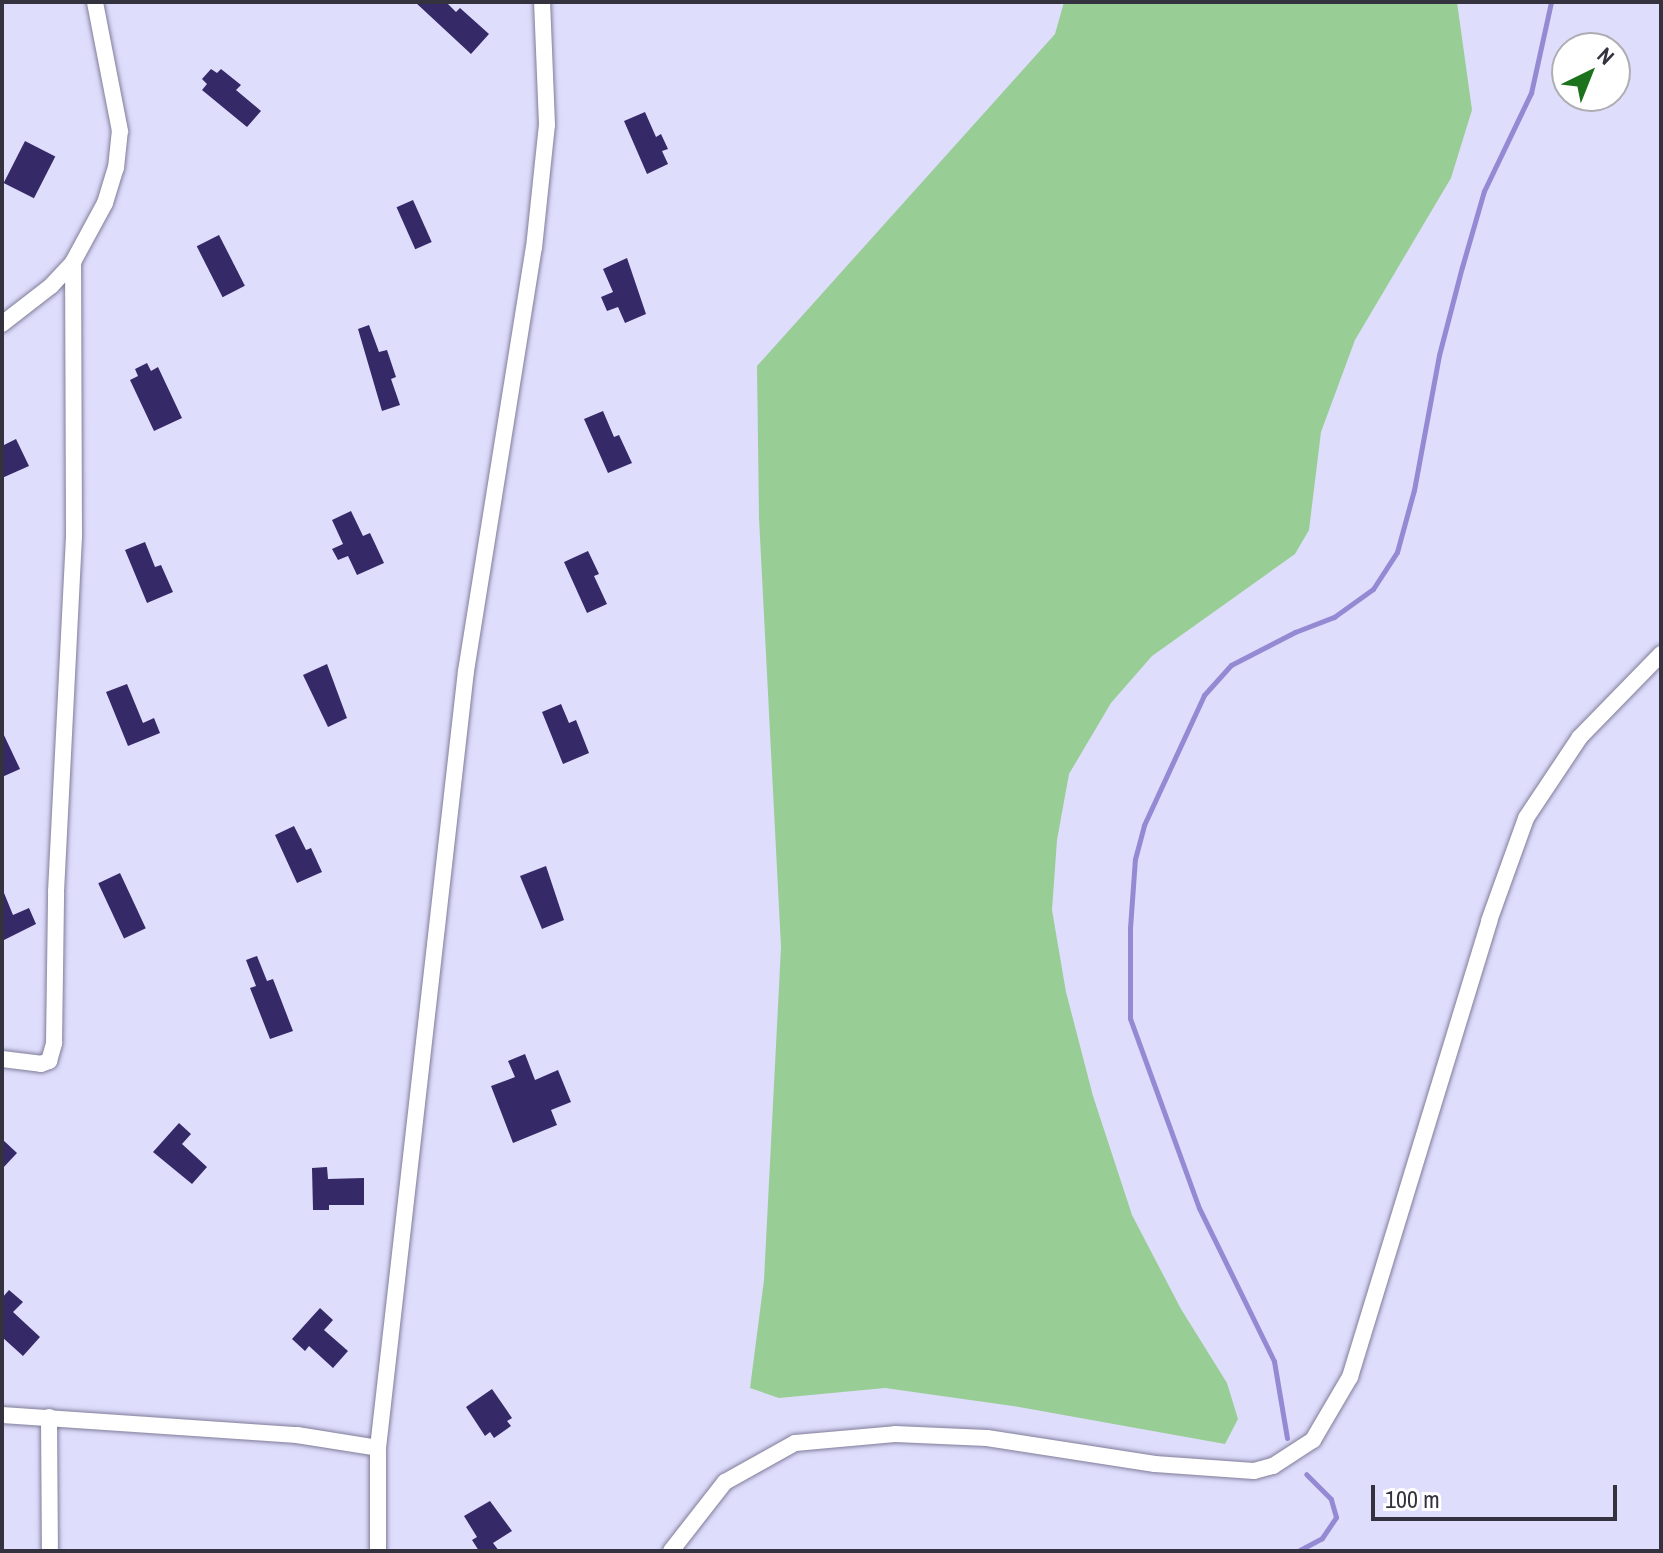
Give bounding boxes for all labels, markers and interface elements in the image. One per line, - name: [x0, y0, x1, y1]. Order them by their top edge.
- north arrow: [1551, 32, 1631, 112]
- text: N: [1591, 40, 1621, 71]
- scale bar: [1375, 1469, 1621, 1519]
- text: 100 m: [1385, 1483, 1440, 1515]

